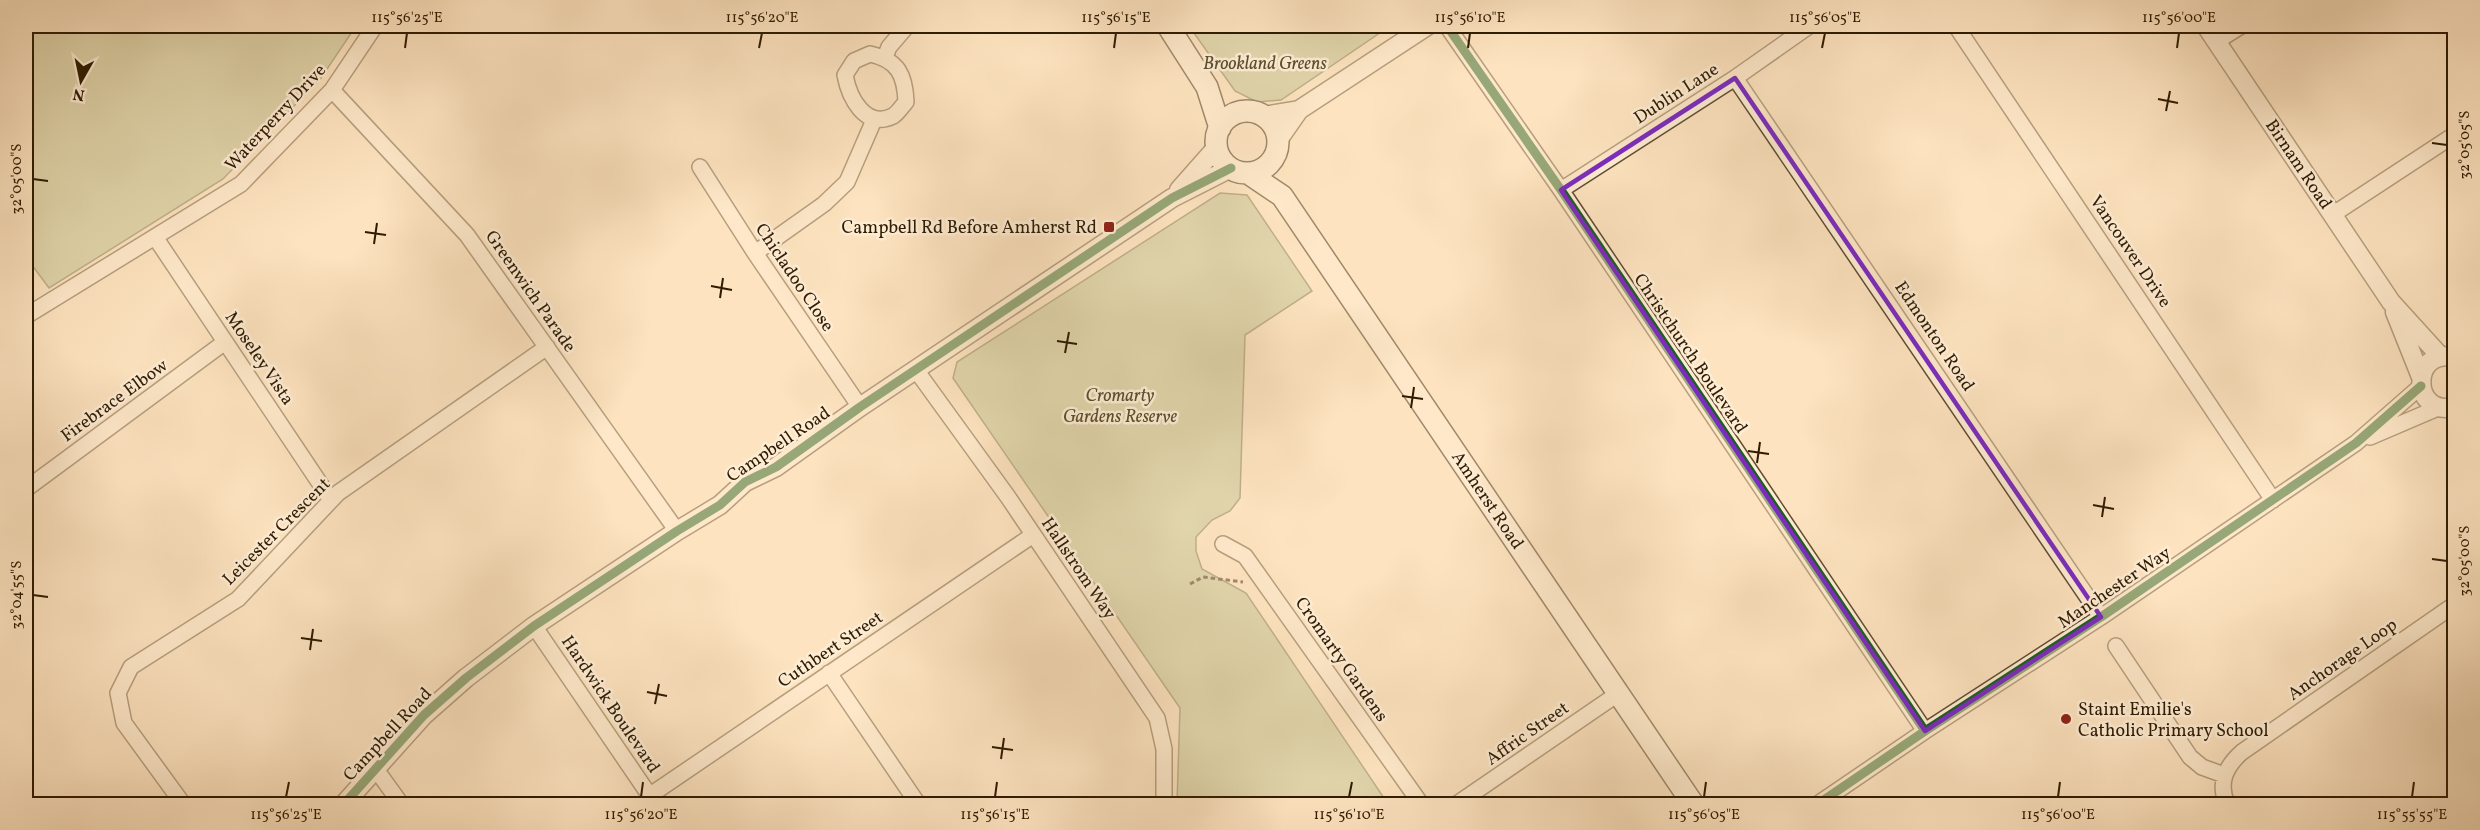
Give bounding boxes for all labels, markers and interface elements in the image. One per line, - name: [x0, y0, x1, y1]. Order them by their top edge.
- text: 115°56'25"E: [371, 8, 443, 29]
- text: 115°56'20"E: [726, 8, 798, 29]
- text: 115°56'15"E: [1081, 8, 1151, 29]
- text: 115°56'10"E: [1435, 8, 1505, 29]
- text: 115°56'05"E: [1789, 8, 1861, 29]
- text: 115°56'00"E: [2142, 8, 2216, 29]
- north arrow: [51, 51, 111, 111]
- park label: Brookland Greens: [1203, 52, 1327, 77]
- street label: Dublin Lane: [1630, 58, 1724, 131]
- street label: Waterperry Drive: [220, 59, 332, 177]
- text: N: [71, 82, 86, 106]
- text: 32°05'05"S: [2455, 110, 2476, 180]
- street label: Birnam Road: [2258, 115, 2337, 215]
- text: 32°05'00"S: [7, 143, 28, 215]
- street label: Vancouver Drive: [2083, 191, 2177, 313]
- place label: Campbell Rd Before Amherst Rd: [841, 216, 1097, 241]
- street label: Chicladoo Close: [748, 219, 839, 337]
- marker: Campbell Rd Before Amherst Rd: [1102, 220, 1116, 234]
- street label: Greenwich Parade: [478, 226, 581, 358]
- street label: Christchurch Boulevard: [1627, 269, 1753, 439]
- street label: Edmonton Road: [1888, 277, 1980, 397]
- street label: Moseley Vista: [218, 307, 299, 411]
- street label: Firebrace Elbow: [56, 354, 174, 449]
- park label: Cromarty Gardens Reserve: [1063, 384, 1177, 430]
- street label: Campbell Road: [722, 401, 836, 489]
- street label: Amherst Road: [1445, 447, 1529, 555]
- street label: Leicester Crescent: [218, 473, 337, 592]
- street label: Hallstrom Way: [1034, 513, 1121, 625]
- text: 32°05'00"S: [2455, 525, 2476, 597]
- street label: Manchester Way: [2053, 541, 2176, 635]
- text: 32°04'55"S: [7, 561, 28, 629]
- street label: Cromarty Gardens: [1288, 592, 1393, 727]
- street label: Cuthbert Street: [773, 606, 888, 695]
- street label: Anchorage Loop: [2283, 613, 2403, 707]
- street label: Hardwick Boulevard: [554, 631, 665, 779]
- street label: Campbell Road: [338, 683, 438, 787]
- street label: Affric Street: [1481, 696, 1575, 772]
- place label: Staint Emilie's Catholic Primary School: [2078, 698, 2269, 744]
- marker: Staint Emilie's Catholic Primary School: [2059, 712, 2073, 726]
- text: 115°56'25"E: [250, 805, 322, 826]
- text: 115°56'20"E: [605, 805, 677, 826]
- text: 115°56'15"E: [960, 805, 1030, 826]
- text: 115°56'10"E: [1314, 805, 1384, 826]
- text: 115°56'05"E: [1668, 805, 1740, 826]
- text: 115°56'00"E: [2021, 805, 2095, 826]
- text: 115°55'55"E: [2377, 805, 2447, 826]

